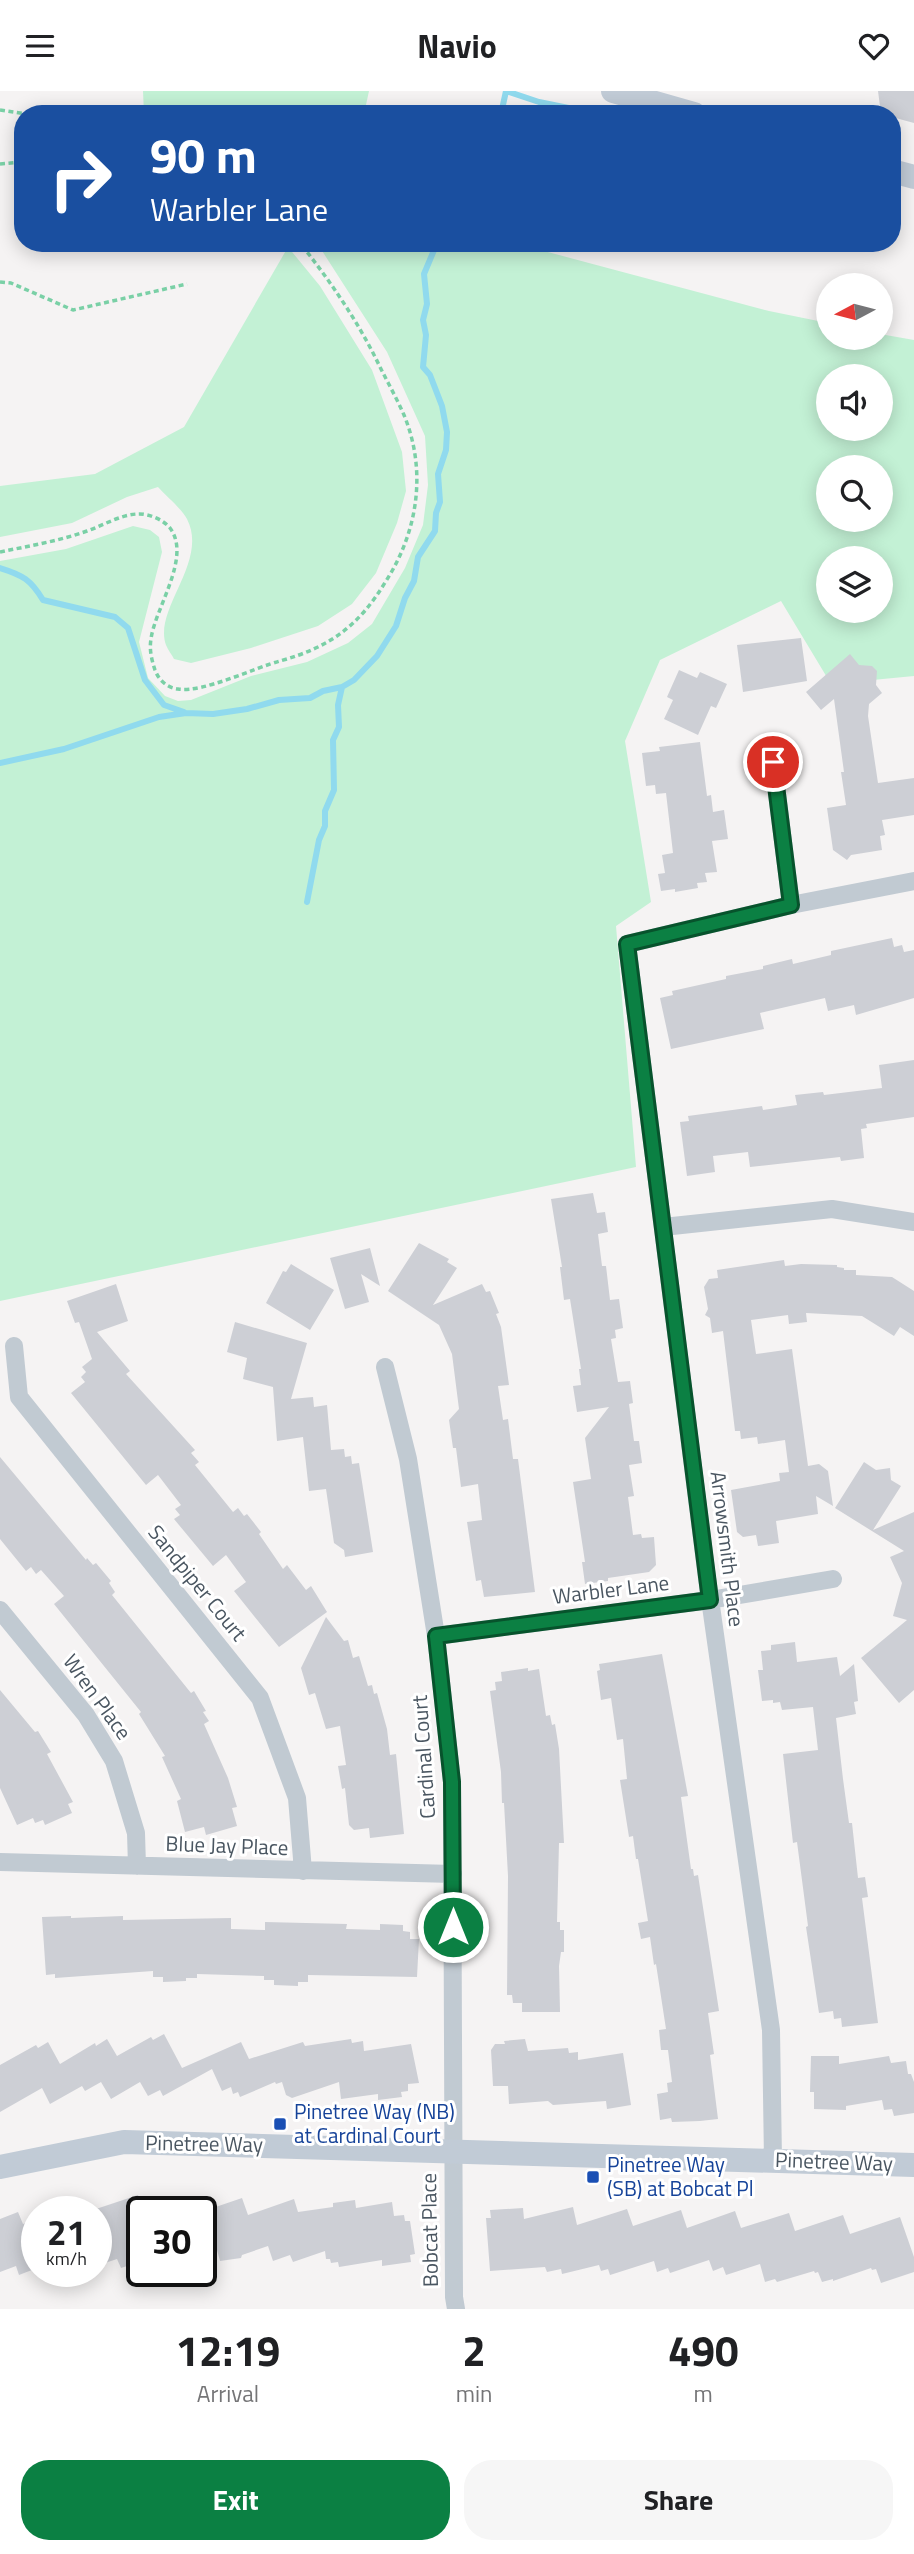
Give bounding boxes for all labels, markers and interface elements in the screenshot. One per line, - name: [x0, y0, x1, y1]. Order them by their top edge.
- text: Navio: [417, 22, 497, 70]
- icon: menu: [21, 27, 59, 65]
- icon: heart: [855, 27, 893, 65]
- text: 90 m: [150, 117, 257, 192]
- icon: right: [35, 133, 126, 224]
- text: Warbler Lane: [150, 185, 328, 233]
- north arrow: [816, 273, 892, 350]
- map controls: [816, 273, 893, 623]
- button: sound: [816, 364, 893, 441]
- button: search: [816, 455, 893, 532]
- button: layers: [816, 546, 893, 623]
- pin: [743, 732, 803, 792]
- icon: arrive: [754, 743, 792, 781]
- street label: Arrowsmith Place: [703, 1469, 753, 1628]
- street label: Sandpiper Court: [141, 1517, 255, 1648]
- street label: Warbler Lane: [551, 1566, 671, 1612]
- street label: Wren Place: [56, 1647, 140, 1746]
- street label: Cardinal Court: [403, 1693, 443, 1820]
- street label: Blue Jay Place: [165, 1827, 289, 1863]
- position arrow: [416, 1890, 490, 1964]
- place label: Pinetree Way (NB) at Cardinal Court: [294, 2095, 455, 2151]
- marker: Pinetree Way (NB) at Cardinal Court: [272, 2116, 288, 2132]
- street label: Pinetree Way: [145, 2126, 263, 2160]
- street label: Pinetree Way: [775, 2143, 894, 2179]
- place label: Pinetree Way (SB) at Bobcat Pl: [607, 2148, 754, 2204]
- marker: Pinetree Way (SB) at Bobcat Pl: [585, 2169, 601, 2185]
- street label: Bobcat Place: [412, 2173, 446, 2287]
- speed limit sign: 30: [126, 2196, 217, 2287]
- text: 21: [47, 2205, 86, 2259]
- text: km/h: [46, 2245, 87, 2272]
- text: 12:19: [175, 2318, 280, 2382]
- text: 2: [462, 2318, 486, 2382]
- text: 490: [668, 2318, 738, 2382]
- text: Arrival: [197, 2376, 259, 2411]
- text: min: [456, 2376, 492, 2411]
- text: m: [694, 2376, 713, 2411]
- button: Exit: [21, 2460, 450, 2540]
- button: Share: [464, 2460, 893, 2540]

